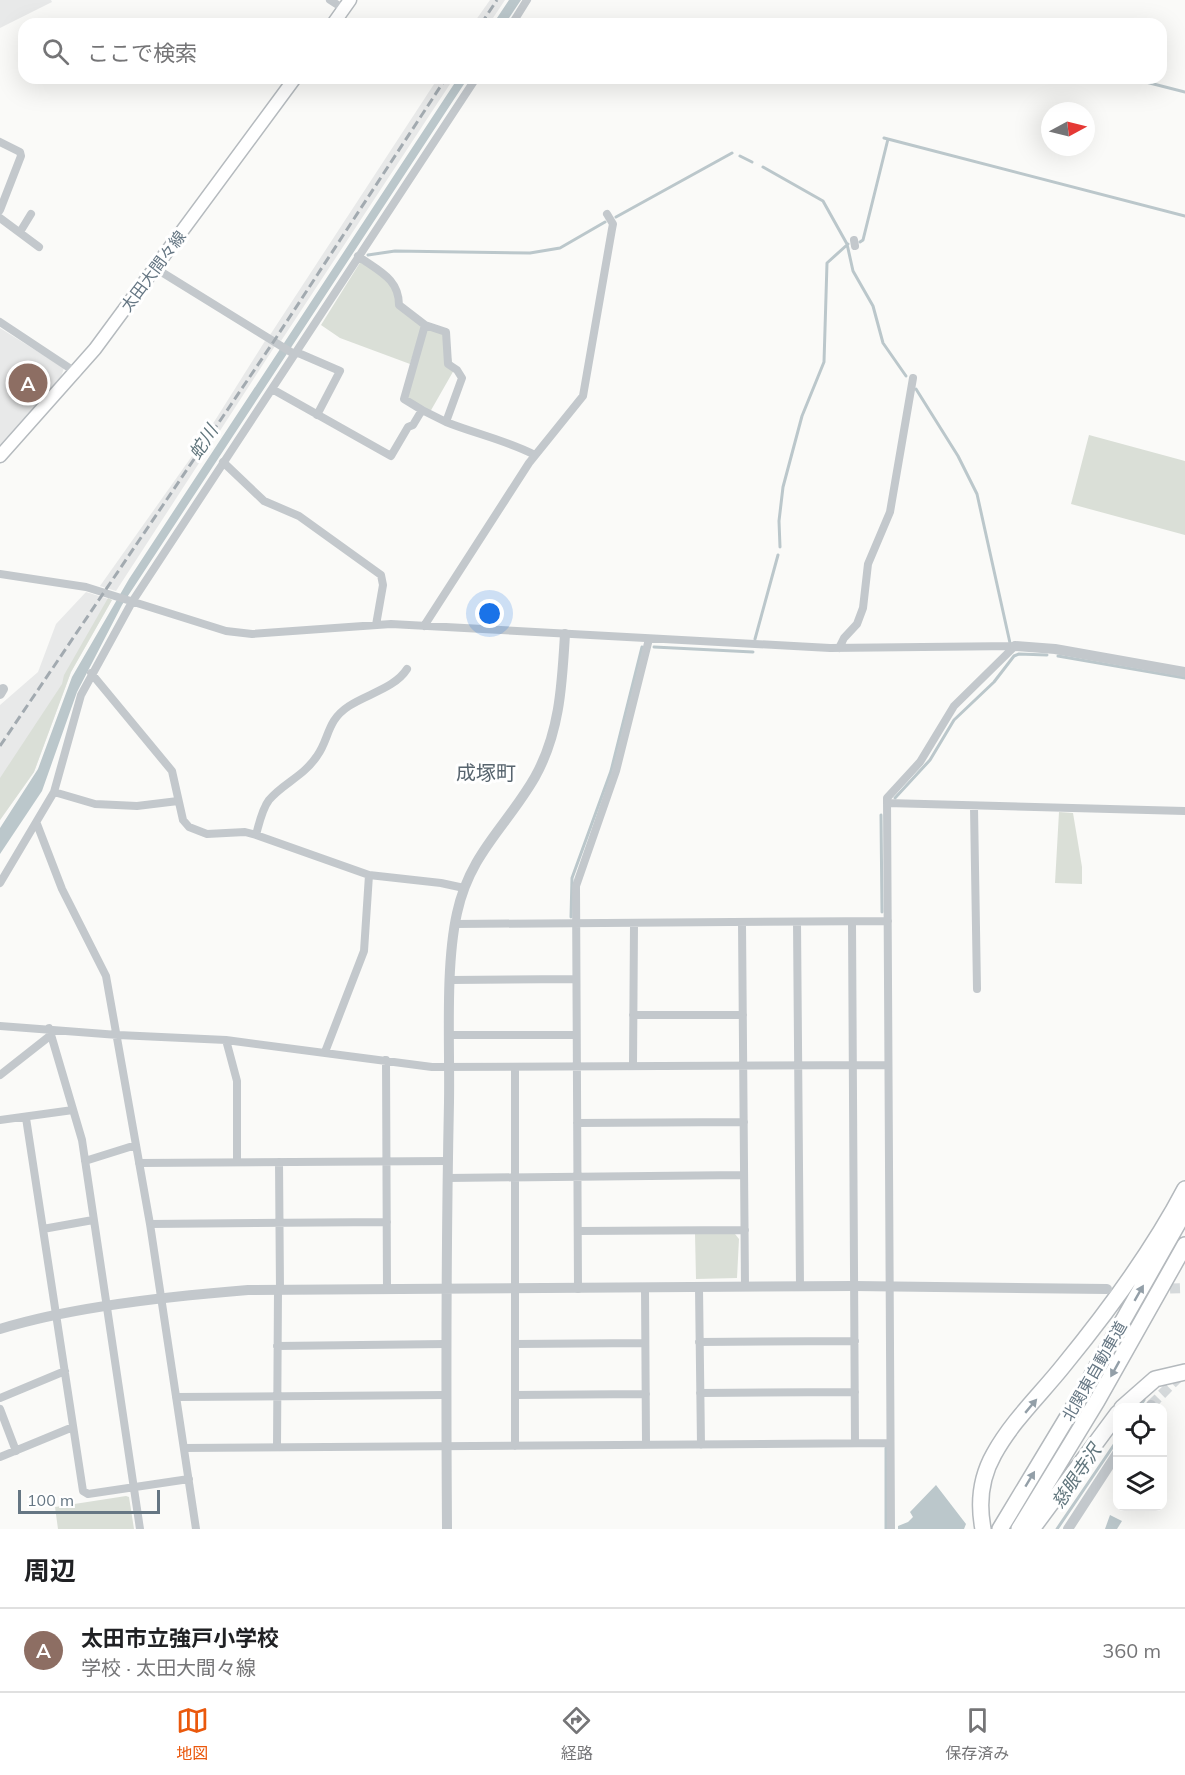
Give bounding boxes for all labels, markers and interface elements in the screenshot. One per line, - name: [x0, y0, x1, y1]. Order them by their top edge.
- search box: [18, 18, 1167, 84]
- icon: search: [39, 35, 72, 68]
- text: ここで検索: [87, 39, 197, 67]
- north arrow: [1041, 102, 1095, 156]
- street label: 太田大間々線: [116, 227, 190, 315]
- pin: A: [9, 360, 48, 406]
- water label: 蛇川: [184, 419, 224, 463]
- your location: [475, 599, 504, 628]
- district label: 成塚町: [456, 760, 516, 785]
- one-way arrow: [1134, 1284, 1144, 1301]
- street label: 北関東自動車道: [1057, 1317, 1131, 1425]
- one-way arrow: [1110, 1361, 1121, 1377]
- one-way arrow: [1024, 1399, 1037, 1414]
- map controls: [1113, 1403, 1167, 1511]
- button: locate: [1113, 1403, 1167, 1457]
- water label: 慈眼寺沢: [1046, 1438, 1107, 1512]
- button: layers: [1113, 1457, 1167, 1511]
- one-way arrow: [1024, 1471, 1035, 1487]
- scale bar: [18, 1487, 160, 1514]
- text: 100 m: [27, 1490, 74, 1510]
- text: 周辺: [24, 1554, 76, 1587]
- text: 太田市立強戸小学校: [81, 1624, 279, 1652]
- text: A: [36, 1638, 51, 1663]
- text: 360 m: [1102, 1638, 1161, 1663]
- text: 学校 · 太田大間々線: [81, 1655, 256, 1680]
- tab: 地図: [176, 1704, 209, 1764]
- tab: 経路: [560, 1704, 593, 1764]
- tab: 保存済み: [945, 1704, 1009, 1764]

